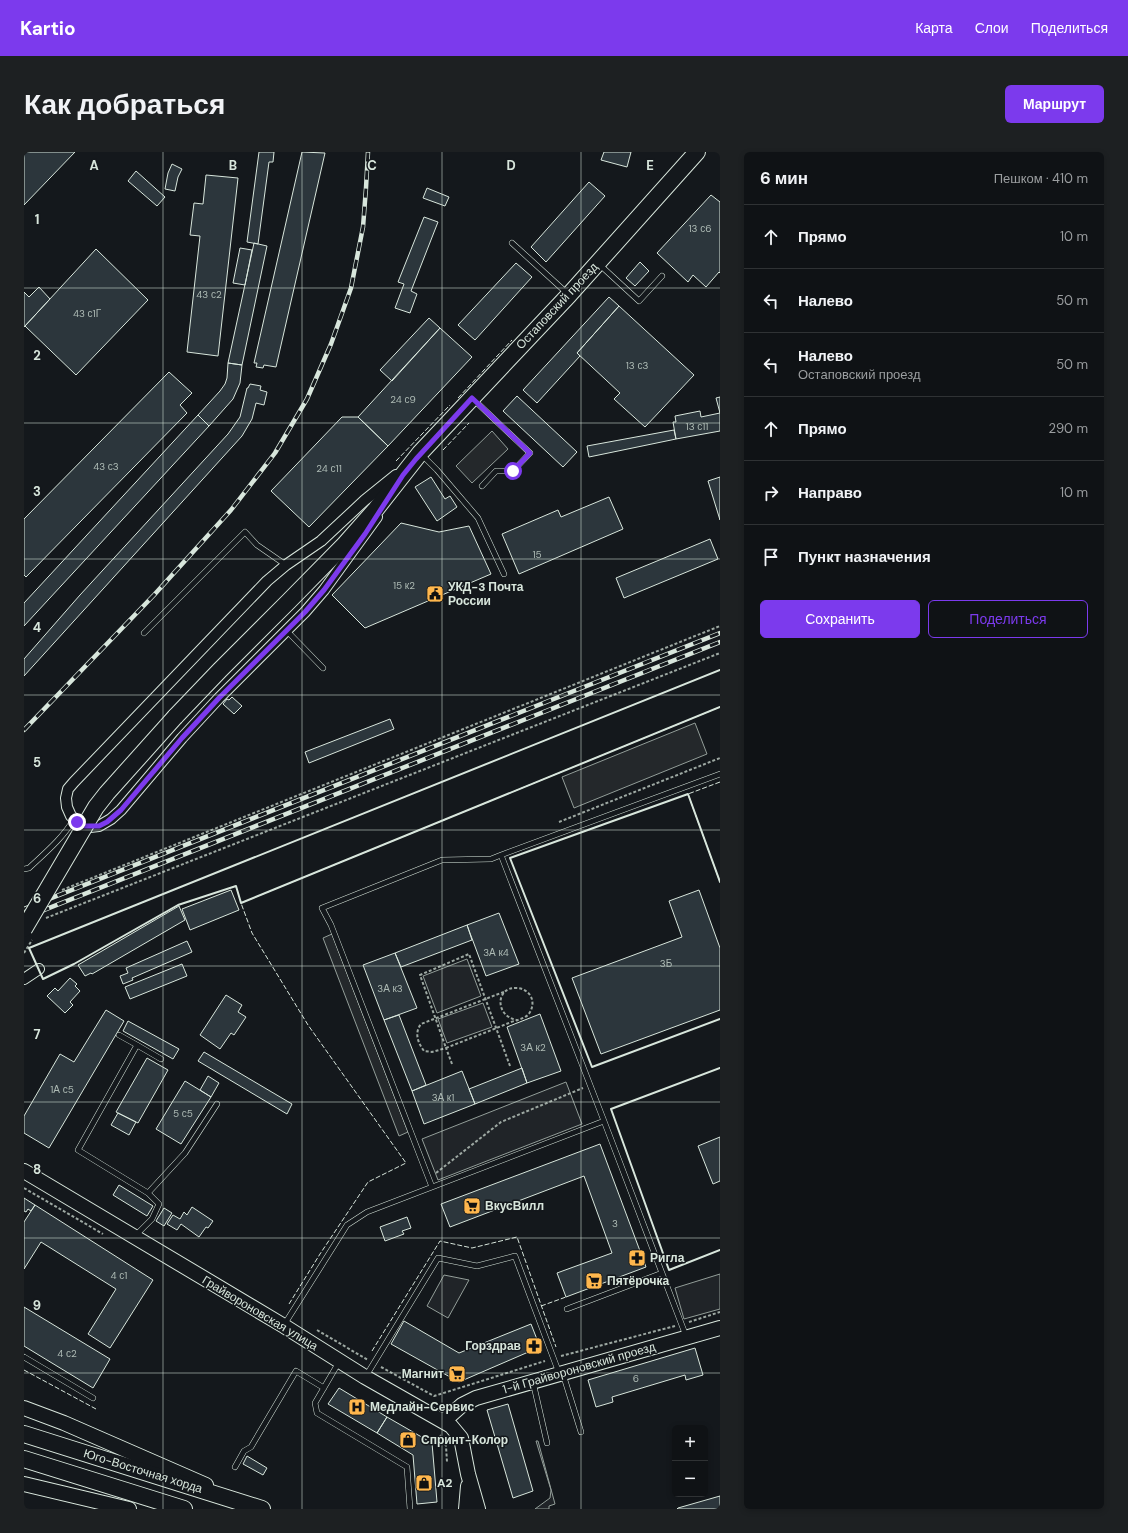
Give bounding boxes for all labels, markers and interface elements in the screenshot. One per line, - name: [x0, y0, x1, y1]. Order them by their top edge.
- text: Kartio: [20, 16, 76, 41]
- text: Карта: [915, 19, 953, 37]
- text: Слои: [975, 19, 1009, 37]
- text: Поделиться: [1031, 19, 1108, 37]
- button: Маршрут: [1005, 85, 1104, 123]
- text: Как добраться: [24, 86, 225, 123]
- text: A: [89, 157, 99, 174]
- text: B: [229, 157, 237, 174]
- text: C: [367, 157, 377, 174]
- text: D: [506, 157, 516, 174]
- text: E: [646, 157, 654, 174]
- text: 6 мин: [760, 167, 808, 189]
- text: Пешком · 410 m: [994, 170, 1088, 187]
- text: 1: [35, 211, 39, 228]
- house number: 13 с6: [689, 222, 711, 235]
- icon: ahead: [760, 226, 782, 248]
- text: Прямо: [798, 227, 847, 247]
- text: 10 m: [1060, 228, 1088, 245]
- street label: Остаповский проезд: [513, 259, 601, 353]
- house number: 43 с2: [196, 288, 222, 301]
- icon: left: [760, 290, 782, 312]
- text: Налево: [798, 291, 853, 311]
- text: 50 m: [1056, 292, 1088, 309]
- house number: 43 с1Г: [73, 307, 102, 320]
- text: Налево: [798, 346, 853, 366]
- text: 2: [33, 347, 41, 364]
- icon: left: [760, 354, 782, 376]
- text: 50 m: [1056, 356, 1088, 373]
- house number: 13 с3: [626, 359, 648, 372]
- text: Остаповский проезд: [798, 366, 921, 383]
- house number: 24 с9: [390, 393, 416, 406]
- icon: ahead: [760, 418, 782, 440]
- text: Прямо: [798, 419, 847, 439]
- house number: 13 с11: [686, 420, 708, 433]
- text: 290 m: [1049, 420, 1088, 437]
- house number: 43 с3: [93, 460, 119, 473]
- house number: 24 с11: [316, 462, 342, 475]
- route start: [504, 462, 522, 480]
- icon: right: [760, 482, 782, 504]
- text: 3: [33, 483, 41, 500]
- text: Направо: [798, 483, 862, 503]
- text: 10 m: [1060, 484, 1088, 501]
- icon: arrive: [760, 546, 782, 568]
- text: Пункт назначения: [798, 547, 931, 567]
- house number: 15: [532, 548, 542, 561]
- house number: 15 к2: [393, 579, 415, 592]
- place label: УКД-3 Почта России: [448, 579, 524, 609]
- public building icon: УКД-3 Почта России: [425, 584, 445, 604]
- button: Сохранить: [760, 600, 920, 638]
- button: Поделиться: [928, 600, 1088, 638]
- text: 4: [33, 619, 41, 636]
- text: 5: [33, 754, 41, 771]
- route end: [68, 813, 86, 831]
- text: 6: [33, 890, 41, 907]
- house number: 3А к4: [483, 946, 509, 959]
- house number: 3Б: [660, 957, 673, 970]
- house number: 3А к3: [377, 982, 403, 995]
- text: 7: [34, 1026, 41, 1043]
- house number: 3А к2: [520, 1041, 546, 1054]
- house number: 1А с5: [50, 1083, 74, 1096]
- house number: 3А к1: [432, 1091, 454, 1104]
- house number: 5 с5: [173, 1107, 193, 1120]
- text: 8: [33, 1161, 41, 1178]
- supermarket icon: ВкусВилл: [462, 1196, 482, 1216]
- place label: ВкусВилл: [485, 1198, 544, 1214]
- house number: 3: [612, 1217, 618, 1230]
- pharmacy icon: Ригла: [627, 1248, 647, 1268]
- place label: Ригла: [650, 1250, 685, 1266]
- house number: 4 с1: [111, 1269, 127, 1282]
- supermarket icon: Пятёрочка: [584, 1271, 604, 1291]
- street label: Грайвороновская улица: [199, 1272, 321, 1354]
- place label: Пятёрочка: [607, 1273, 670, 1289]
- text: 9: [33, 1297, 41, 1314]
- pharmacy icon: Горздрав: [524, 1336, 544, 1356]
- place label: Горздрав: [465, 1338, 521, 1354]
- street label: 1-й Грайвороновский проезд: [501, 1339, 657, 1397]
- house number: 4 с2: [57, 1347, 77, 1360]
- supermarket icon: Магнит: [447, 1364, 467, 1384]
- place label: Магнит: [402, 1366, 444, 1382]
- house number: 6: [633, 1372, 639, 1385]
- hospital icon: Медлайн-Сервис: [347, 1397, 367, 1417]
- place label: Медлайн-Сервис: [370, 1399, 475, 1415]
- map controls: [672, 1425, 708, 1497]
- button: +: [672, 1425, 708, 1461]
- shop icon: Спринт-Колор: [398, 1430, 418, 1450]
- place label: Спринт-Колор: [421, 1432, 508, 1448]
- street label: Юго-Восточная хорда: [82, 1445, 205, 1497]
- button: −: [672, 1461, 708, 1497]
- shop icon: A2: [414, 1473, 434, 1493]
- place label: A2: [437, 1475, 453, 1491]

